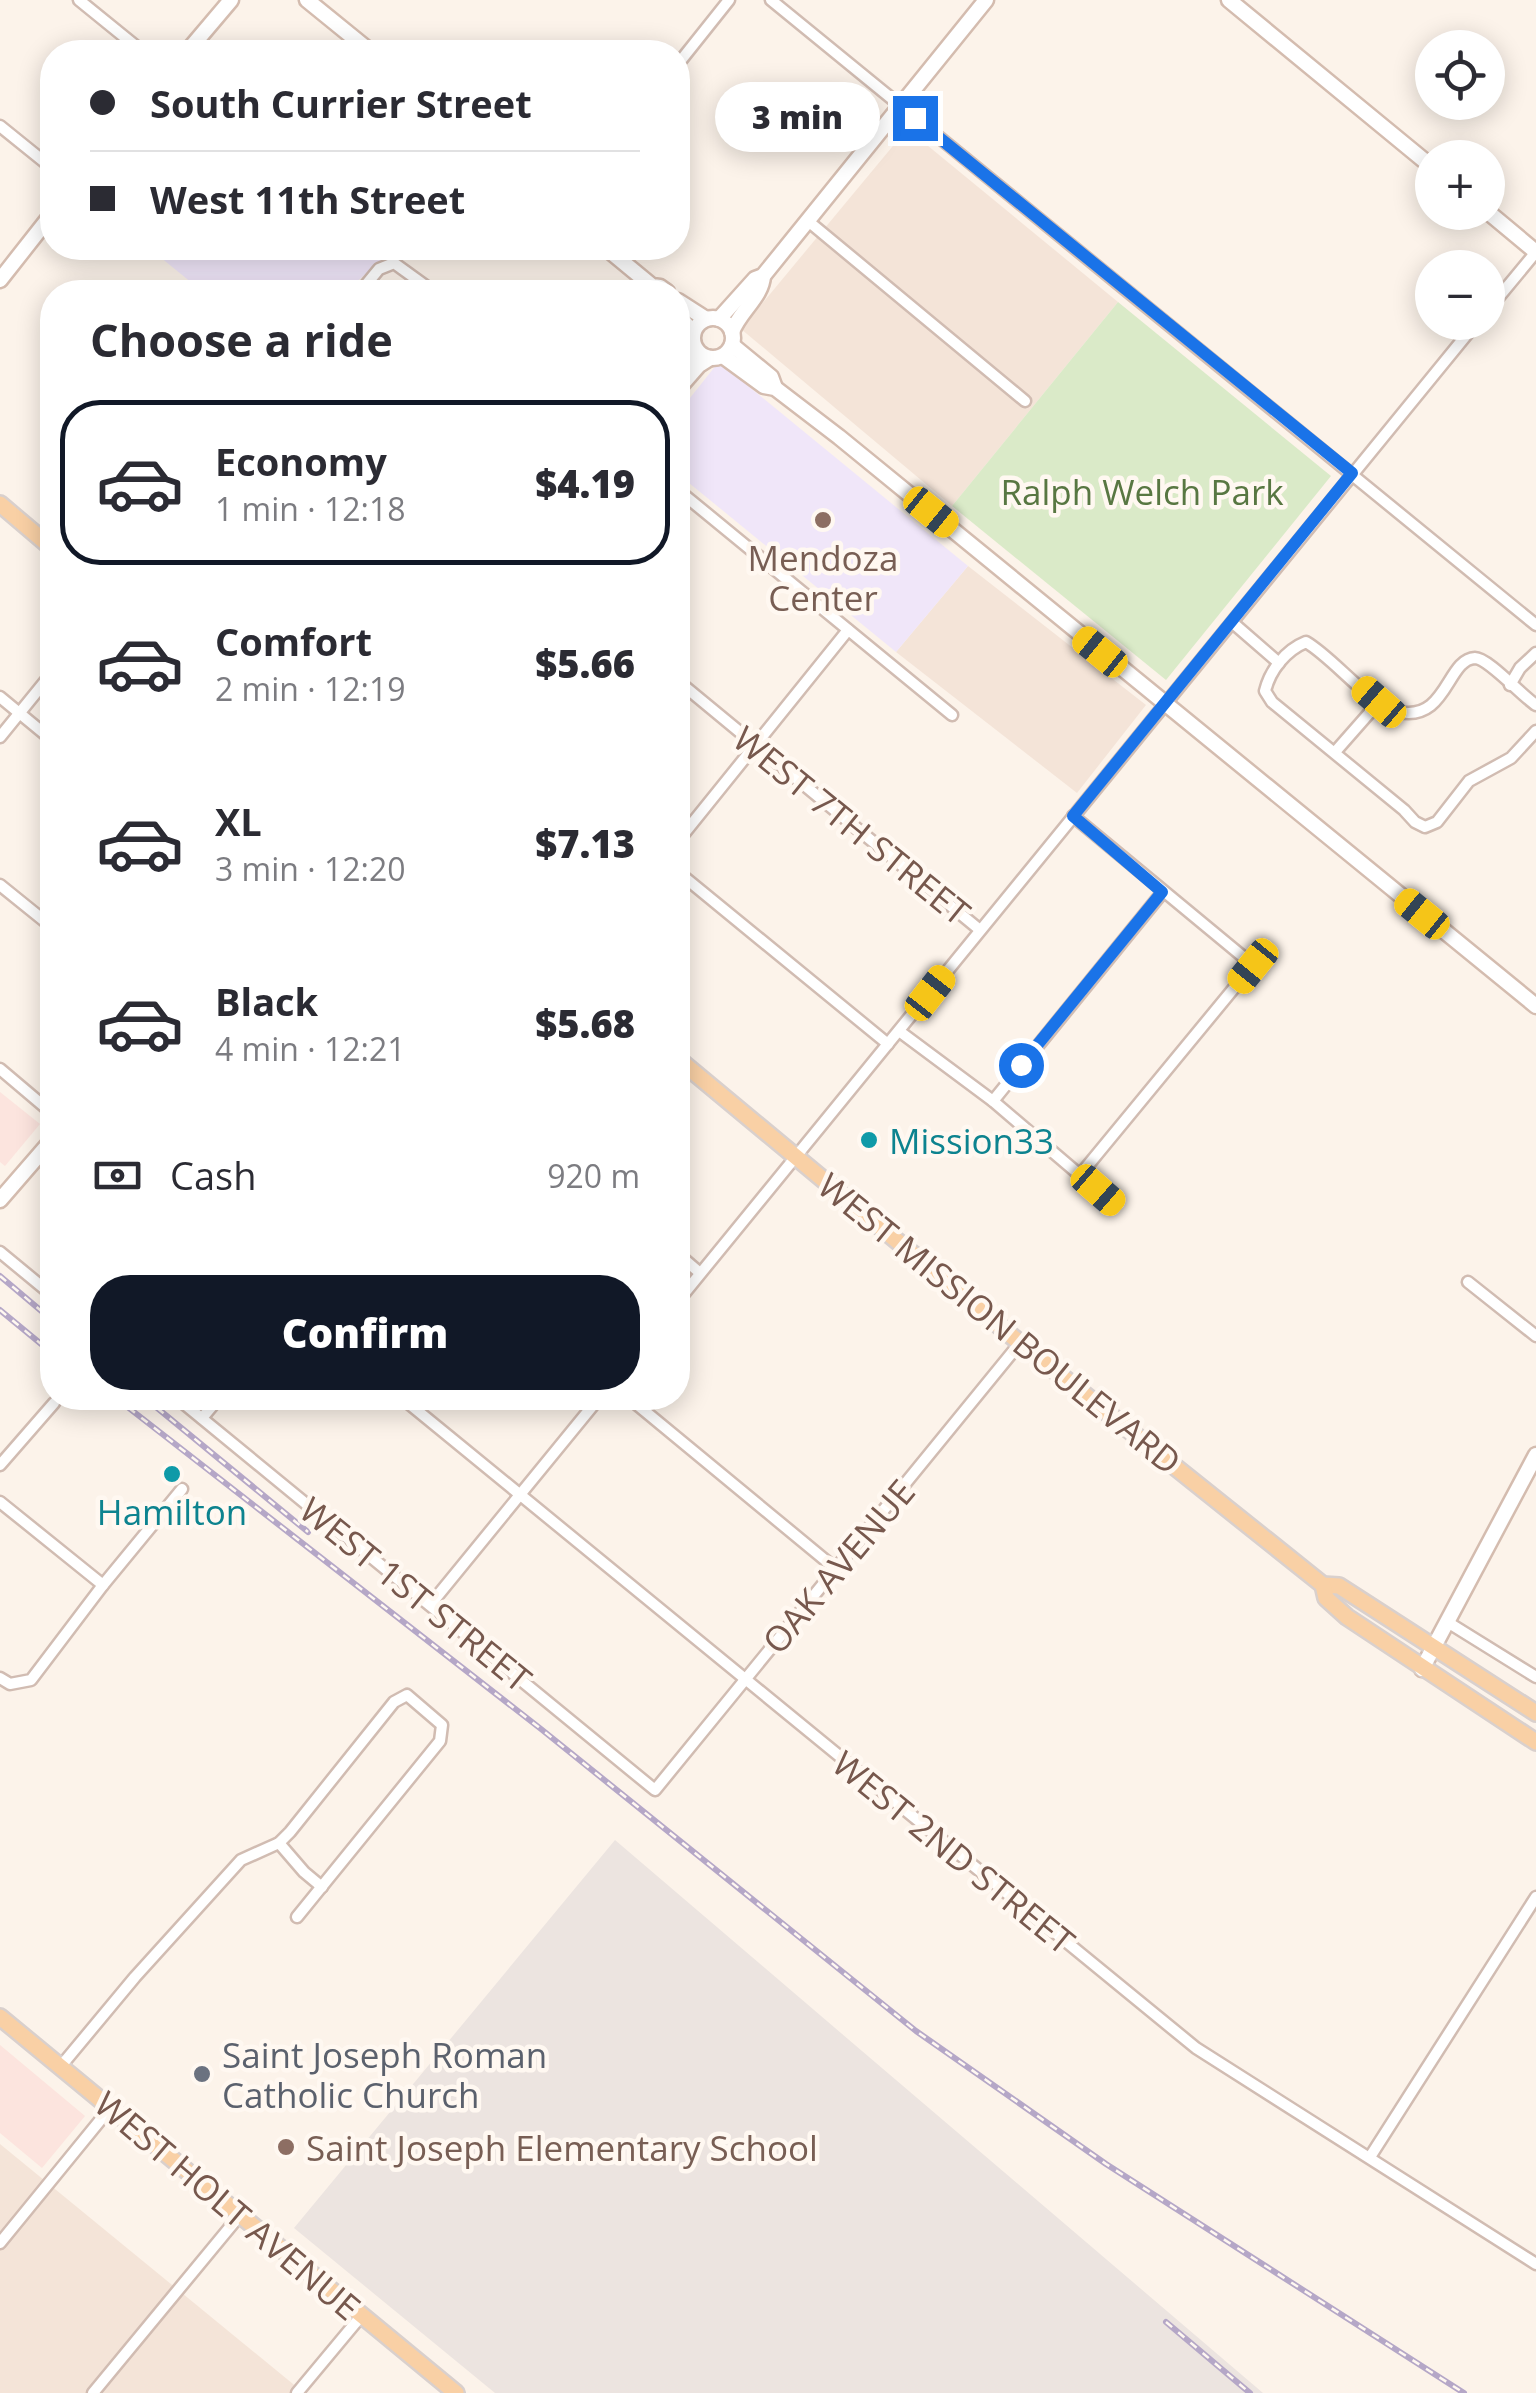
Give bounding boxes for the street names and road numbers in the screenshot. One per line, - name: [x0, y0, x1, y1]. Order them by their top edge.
- street label: WEST 7TH STREET: [724, 715, 980, 935]
- street label: WEST MISSION BOULEVARD: [809, 1162, 1191, 1484]
- street label: OAK AVENUE: [751, 1469, 925, 1663]
- street label: WEST 1ST STREET: [290, 1486, 542, 1702]
- street label: WEST 2ND STREET: [823, 1740, 1085, 1964]
- street label: WEST HOLT AVENUE: [85, 2080, 371, 2330]

